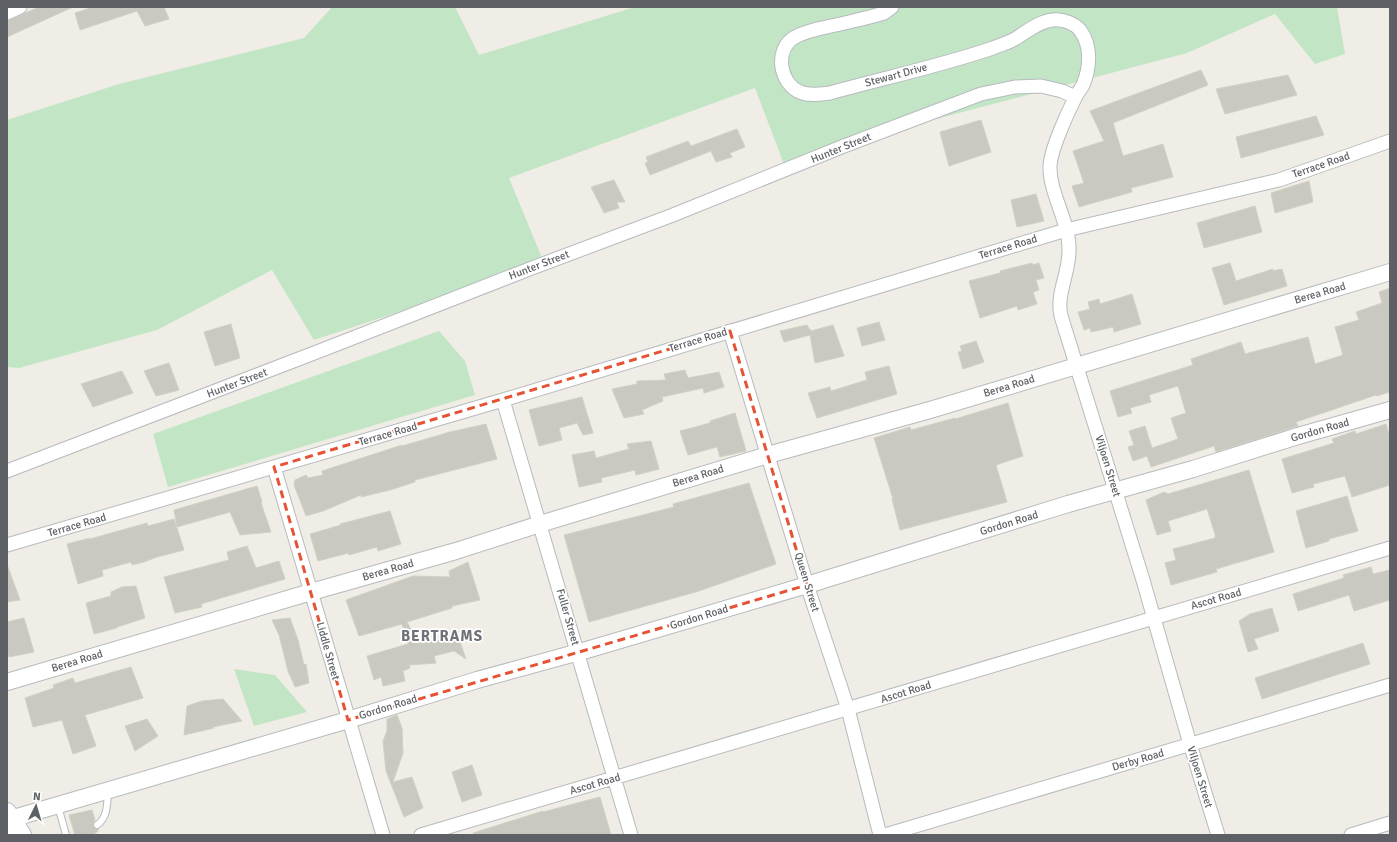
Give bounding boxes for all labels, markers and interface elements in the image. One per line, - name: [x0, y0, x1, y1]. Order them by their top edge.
- street label: Stewart Drive: [864, 60, 928, 90]
- street label: Hunter Street: [809, 130, 873, 166]
- street label: Terrace Road: [1290, 149, 1352, 181]
- street label: Terrace Road: [977, 232, 1039, 262]
- street label: Hunter Street: [507, 247, 571, 283]
- street label: Berea Road: [1293, 279, 1347, 307]
- street label: Terrace Road: [667, 325, 729, 355]
- street label: Hunter Street: [205, 365, 269, 401]
- street label: Berea Road: [982, 372, 1036, 400]
- street label: Gordon Road: [1289, 415, 1351, 445]
- street label: Terrace Road: [357, 419, 419, 449]
- street label: Viljoen Street: [1092, 434, 1124, 499]
- street label: Berea Road: [671, 462, 725, 490]
- street label: Gordon Road: [978, 508, 1040, 538]
- street label: Terrace Road: [46, 510, 108, 540]
- street label: Queen Street: [792, 551, 822, 613]
- street label: Berea Road: [361, 556, 415, 584]
- street label: Ascot Road: [1189, 586, 1243, 612]
- street label: Fuller Street: [554, 587, 582, 647]
- street label: Gordon Road: [668, 602, 730, 632]
- street label: Liddle Street: [313, 620, 343, 682]
- district label: BERTRAMS: [401, 627, 483, 645]
- street label: Berea Road: [50, 647, 104, 675]
- street label: Ascot Road: [879, 678, 933, 706]
- street label: Gordon Road: [357, 692, 419, 722]
- street label: Viljoen Street: [1184, 745, 1216, 810]
- street label: Derby Road: [1110, 746, 1166, 774]
- street label: Ascot Road: [568, 771, 622, 797]
- north arrow: [16, 786, 56, 826]
- text: N: [32, 790, 41, 803]

